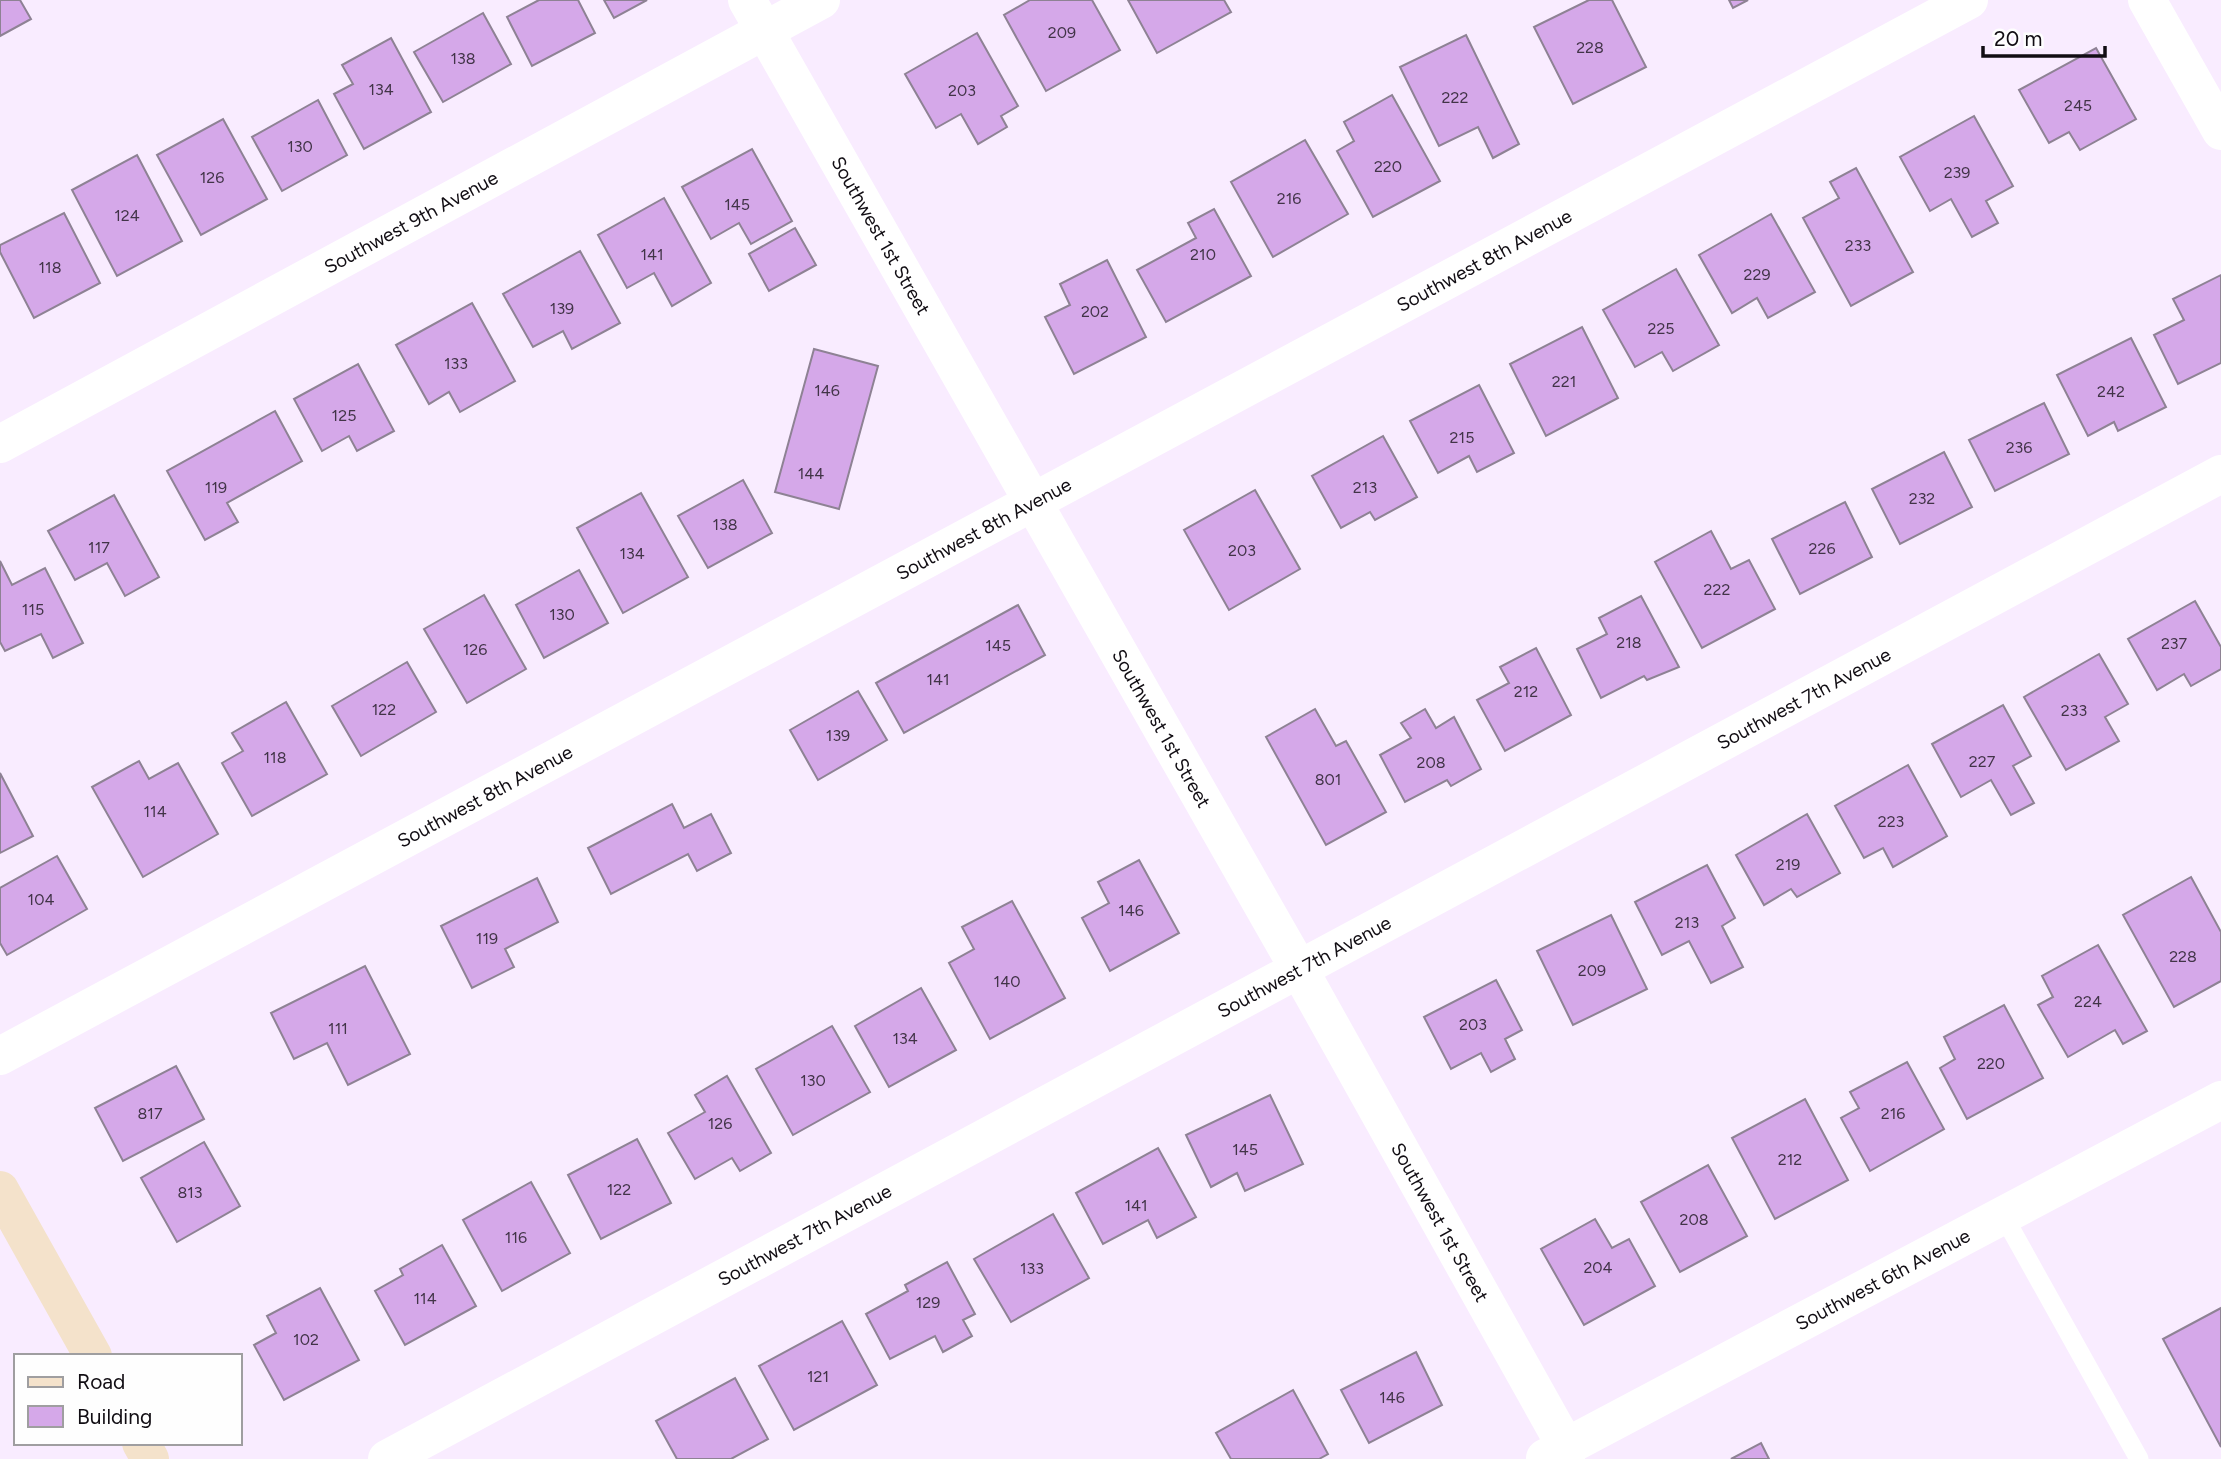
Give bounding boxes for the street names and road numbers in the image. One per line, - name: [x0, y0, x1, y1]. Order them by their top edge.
- street label: Southwest 1st Street: [826, 152, 935, 319]
- street label: Southwest 9th Avenue: [320, 166, 502, 279]
- street label: Southwest 8th Avenue: [1393, 204, 1576, 317]
- street label: Southwest 8th Avenue: [892, 473, 1075, 585]
- street label: Southwest 7th Avenue: [1713, 643, 1895, 755]
- street label: Southwest 1st Street: [1107, 645, 1215, 812]
- street label: Southwest 8th Avenue: [393, 740, 576, 853]
- street label: Southwest 7th Avenue: [1214, 911, 1395, 1023]
- street label: Southwest 1st Street: [1386, 1139, 1493, 1306]
- street label: Southwest 7th Avenue: [714, 1179, 896, 1291]
- street label: Southwest 6th Avenue: [1792, 1224, 1974, 1335]

